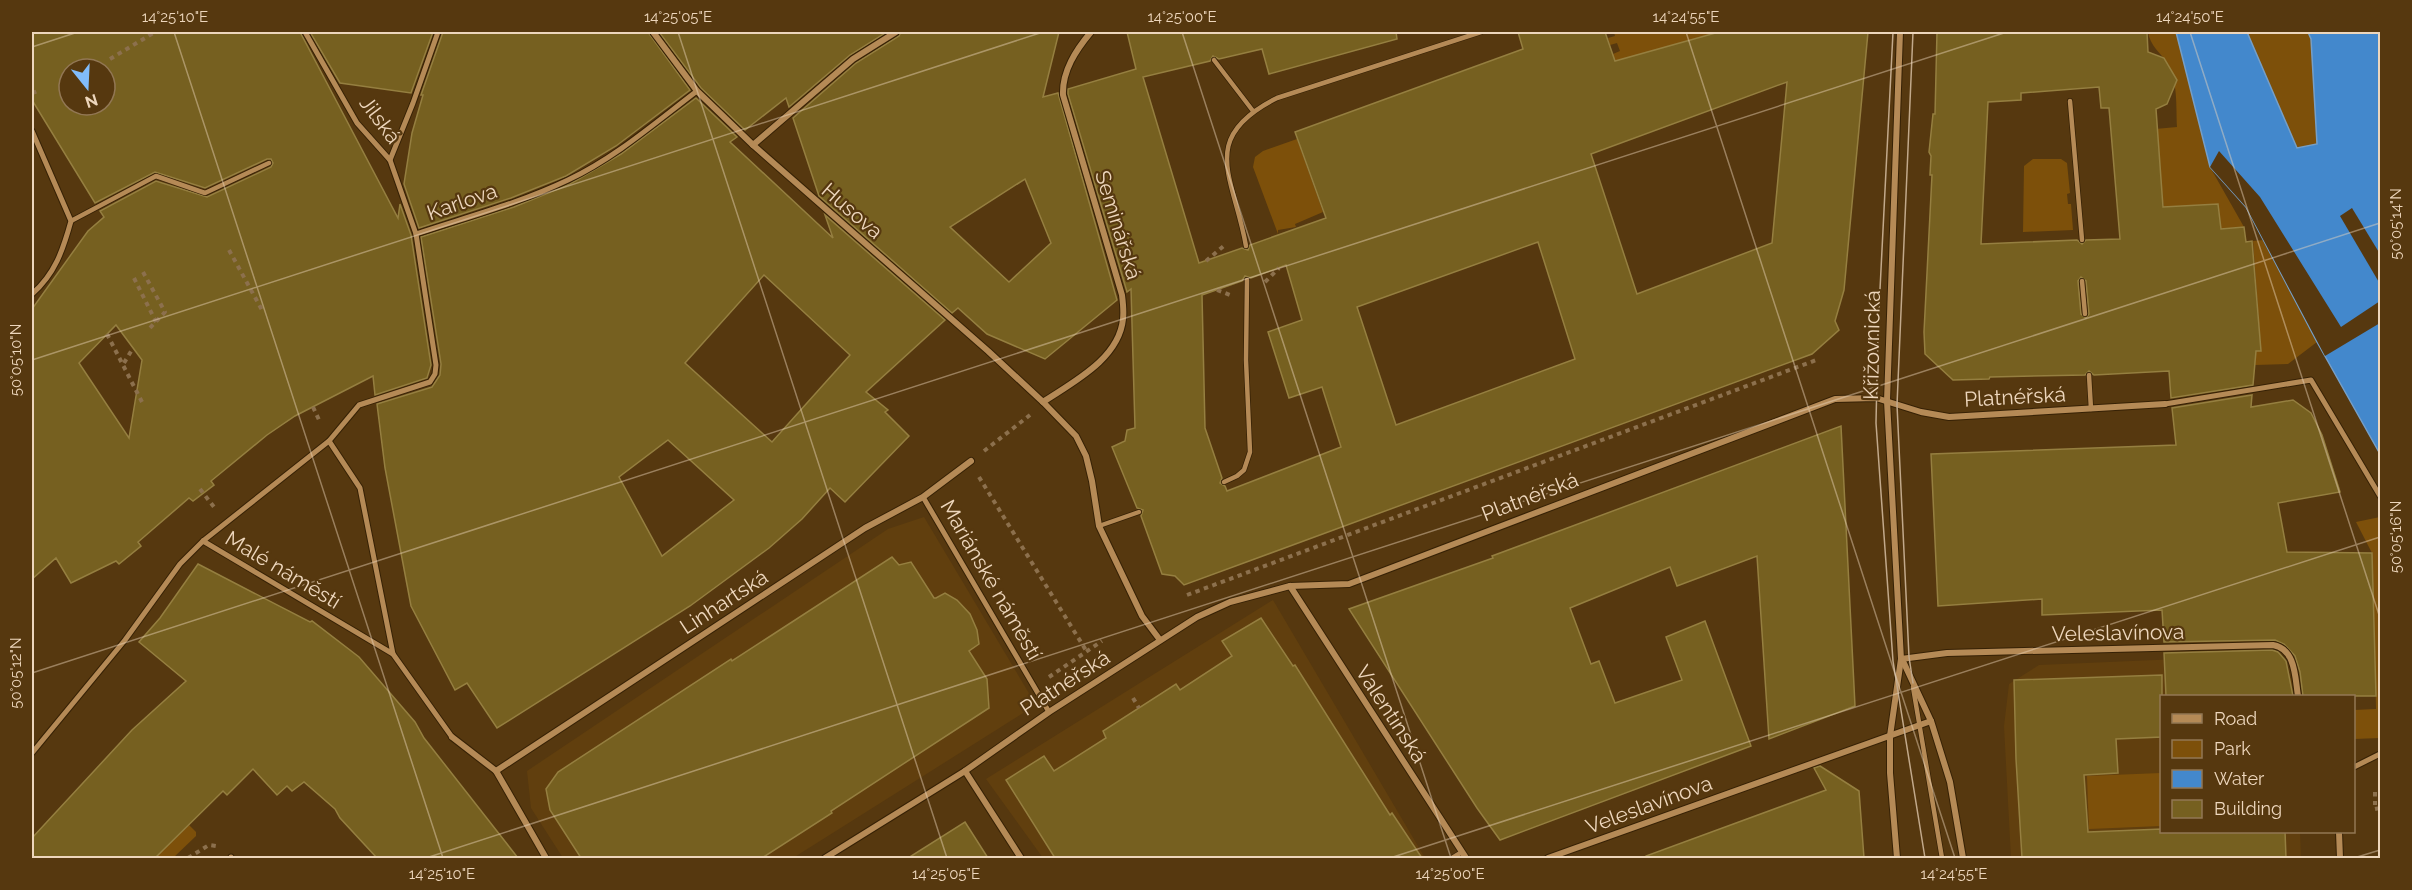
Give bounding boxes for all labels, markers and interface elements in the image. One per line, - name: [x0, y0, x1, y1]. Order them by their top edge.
- text: 14°25'10"E: [142, 8, 208, 26]
- text: 14°25'05"E: [644, 8, 712, 26]
- text: 14°25'00"E: [1147, 8, 1217, 26]
- text: 14°24'55"E: [1653, 8, 1719, 26]
- text: 14°24'50"E: [2156, 8, 2224, 26]
- north arrow: [57, 57, 117, 117]
- text: N: [83, 90, 100, 112]
- street label: Jilská: [354, 91, 406, 148]
- street label: Seminářská: [1090, 167, 1147, 282]
- street label: Husova: [817, 177, 888, 244]
- street label: Karlova: [423, 178, 500, 225]
- text: 50°05'14"N: [2387, 188, 2405, 260]
- street label: Křižovnická: [1858, 290, 1885, 400]
- text: 50°05'10"N: [7, 324, 25, 396]
- street label: Platnéřská: [1963, 381, 2066, 412]
- street label: Platnéřská: [1478, 467, 1582, 526]
- street label: Mariánské náměstí: [935, 495, 1048, 665]
- text: 50°05'16"N: [2387, 501, 2405, 573]
- street label: Malé náměstí: [221, 525, 346, 614]
- street label: Linhartská: [675, 564, 772, 639]
- street label: Veleslavínova: [2051, 619, 2185, 646]
- text: 50°05'12"N: [7, 637, 25, 709]
- street label: Platnéřská: [1015, 644, 1114, 721]
- street label: Valentinská: [1351, 660, 1432, 767]
- legend: [2160, 695, 2355, 833]
- text: Road: [2214, 708, 2257, 729]
- text: Park: [2214, 738, 2251, 759]
- text: Water: [2214, 768, 2265, 789]
- street label: Veleslavínova: [1582, 770, 1715, 839]
- text: Building: [2214, 798, 2282, 819]
- text: 14°25'10"E: [409, 865, 475, 883]
- text: 14°25'05"E: [912, 865, 980, 883]
- text: 14°25'00"E: [1415, 865, 1485, 883]
- text: 14°24'55"E: [1921, 865, 1987, 883]

